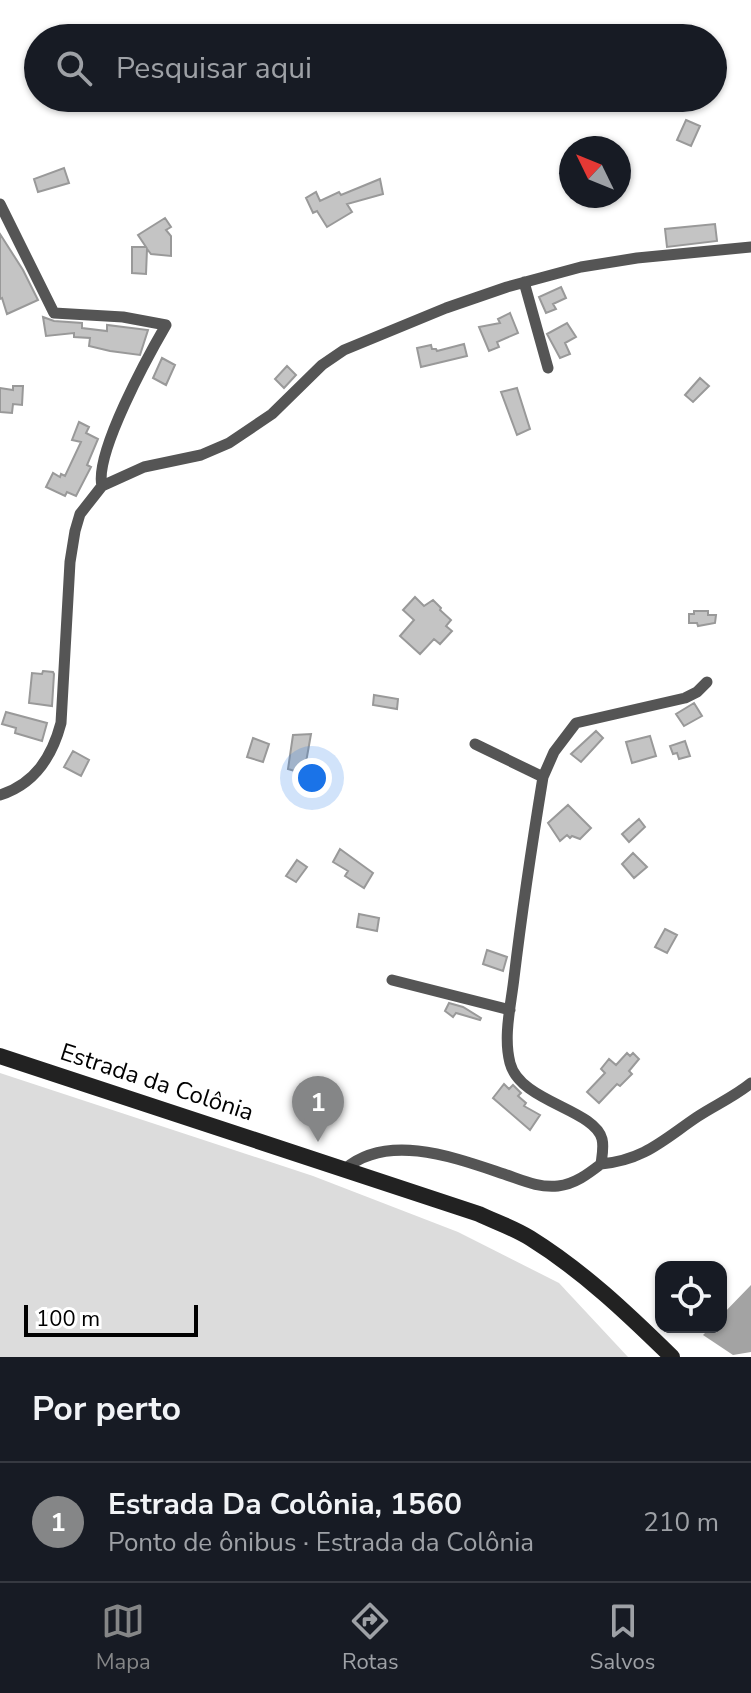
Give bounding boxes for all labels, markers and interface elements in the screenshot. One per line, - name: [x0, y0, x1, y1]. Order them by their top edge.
- search box: [24, 24, 727, 112]
- icon: search: [52, 46, 96, 90]
- text: Pesquisar aqui: [116, 48, 312, 89]
- north arrow: [559, 136, 631, 208]
- your location: [292, 758, 332, 798]
- street label: Estrada da Colônia: [56, 1036, 258, 1128]
- pin: 1: [292, 1076, 344, 1142]
- map controls: [655, 1261, 727, 1333]
- button: locate: [655, 1261, 727, 1333]
- scale bar: [24, 1301, 198, 1337]
- text: 100 m: [36, 1304, 100, 1334]
- text: Por perto: [32, 1386, 181, 1432]
- text: Estrada Da Colônia, 1560: [108, 1484, 462, 1525]
- text: 1: [50, 1505, 66, 1540]
- text: 210 m: [643, 1505, 719, 1540]
- text: Ponto de ônibus · Estrada da Colônia: [108, 1525, 534, 1560]
- tab: Mapa: [96, 1599, 151, 1677]
- tab: Rotas: [342, 1599, 399, 1677]
- tab: Salvos: [590, 1599, 655, 1677]

